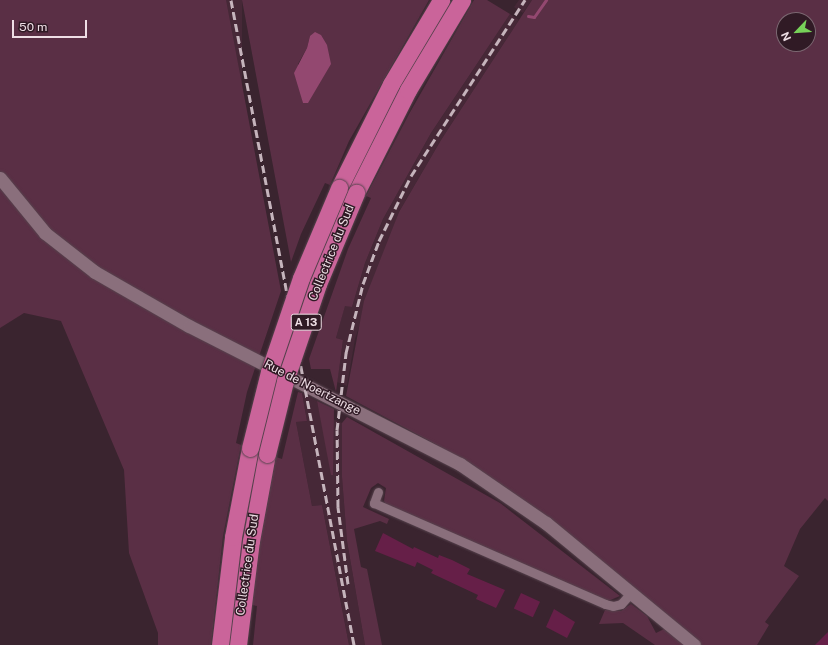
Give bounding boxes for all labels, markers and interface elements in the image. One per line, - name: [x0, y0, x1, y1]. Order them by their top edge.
- scale bar: [14, 12, 89, 38]
- north arrow: [776, 12, 816, 52]
- text: 50 m: [19, 20, 47, 34]
- text: N: [779, 30, 793, 43]
- street label: Collectrice du Sud: [306, 203, 358, 303]
- road number: A 13: [290, 313, 322, 331]
- street label: Rue de Noertzange: [261, 357, 363, 419]
- street label: Collectrice du Sud: [234, 513, 262, 617]

